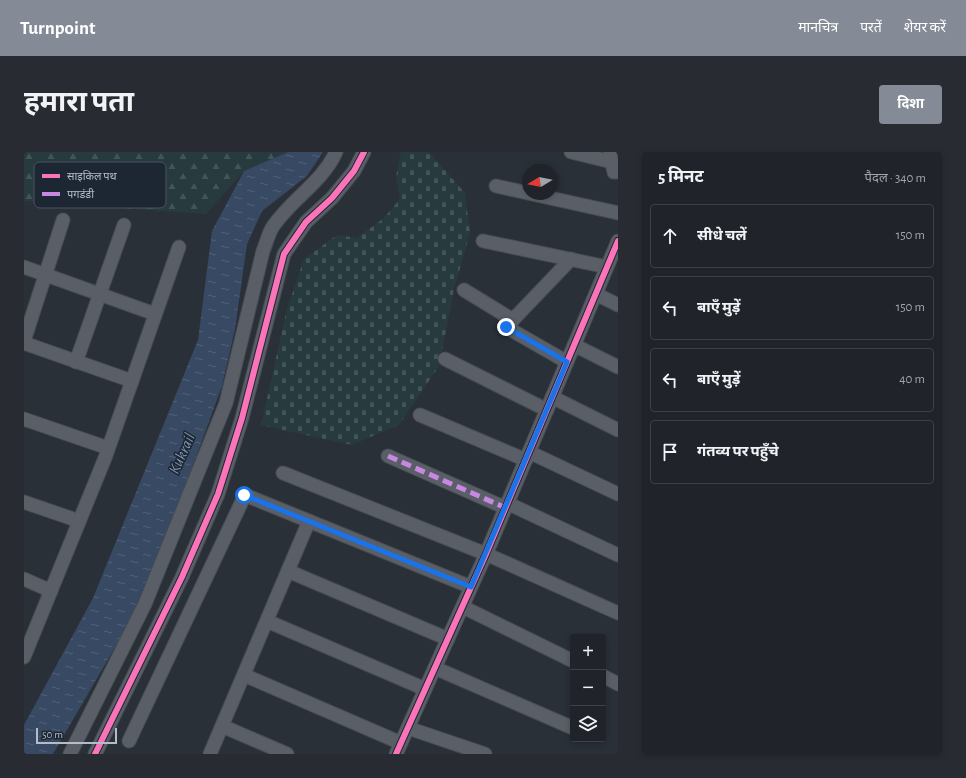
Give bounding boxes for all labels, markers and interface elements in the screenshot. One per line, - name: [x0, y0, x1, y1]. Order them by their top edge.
- text: Turnpoint: [20, 19, 95, 38]
- text: मानचित्र: [798, 21, 838, 35]
- text: परतें: [860, 21, 882, 35]
- text: शेयर करें: [904, 21, 946, 35]
- button: दिशा: [879, 85, 942, 124]
- text: हमारा पता: [24, 89, 134, 117]
- legend: [34, 162, 166, 208]
- north arrow: [522, 164, 558, 200]
- text: 5 मिनट: [658, 168, 704, 185]
- text: साइकिल पथ: [67, 170, 118, 182]
- text: पैदल · 340 m: [865, 172, 926, 185]
- text: पगडंडी: [67, 188, 94, 200]
- icon: ahead: [659, 225, 681, 247]
- text: सीधे चलें: [697, 228, 747, 243]
- text: 150 m: [896, 229, 925, 242]
- icon: left: [659, 297, 681, 319]
- text: बाएँ मुड़ें: [697, 300, 740, 315]
- text: 150 m: [896, 301, 925, 314]
- route end: [497, 318, 515, 336]
- icon: left: [659, 369, 681, 391]
- text: बाएँ मुड़ें: [697, 372, 740, 387]
- text: 40 m: [899, 373, 925, 386]
- water label: Kukrail: [166, 431, 198, 476]
- icon: arrive: [659, 441, 681, 463]
- text: गंतव्य पर पहुँचे: [697, 444, 779, 459]
- route start: [235, 486, 253, 504]
- map controls: [570, 634, 606, 742]
- button: +: [570, 634, 606, 670]
- button: −: [570, 670, 606, 706]
- button: layers: [570, 706, 606, 742]
- scale bar: [36, 726, 117, 745]
- text: 50 m: [42, 729, 63, 740]

